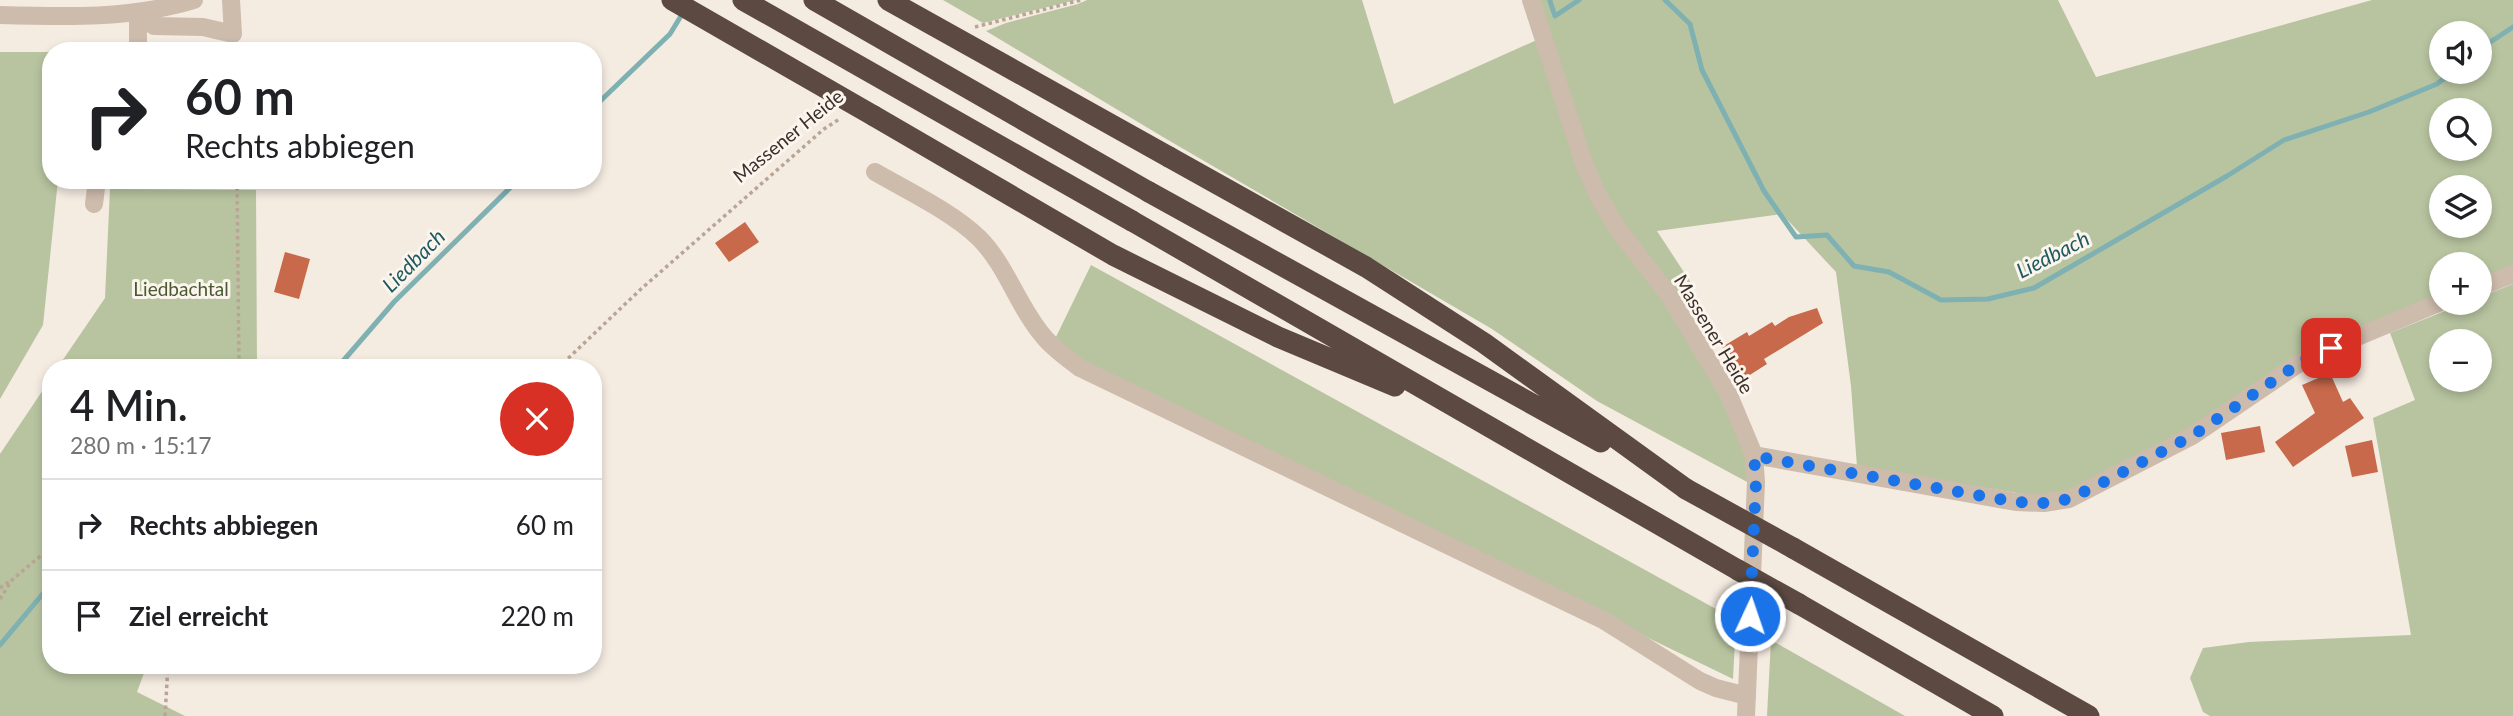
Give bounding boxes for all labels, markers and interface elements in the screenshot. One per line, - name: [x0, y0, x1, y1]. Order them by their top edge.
- map controls: [2429, 21, 2492, 392]
- button: sound: [2429, 21, 2492, 84]
- text: 60 m: [185, 67, 295, 125]
- icon: right: [70, 70, 161, 161]
- street label: Massener Heide: [728, 84, 847, 187]
- button: search: [2429, 98, 2492, 161]
- text: Rechts abbiegen: [185, 126, 415, 165]
- button: layers: [2429, 175, 2492, 238]
- water label: Liedbach: [376, 223, 449, 296]
- water label: Liedbach: [2012, 225, 2093, 283]
- button: +: [2429, 252, 2492, 315]
- street label: Massener Heide: [1670, 270, 1759, 397]
- park label: Liedbachtal: [133, 277, 229, 300]
- pin: [2301, 318, 2361, 378]
- icon: arrive: [2312, 329, 2350, 367]
- button: −: [2429, 329, 2492, 392]
- text: 4 Min.: [70, 380, 188, 430]
- button: close: [500, 382, 574, 456]
- text: 280 m · 15:17: [70, 431, 212, 459]
- icon: right: [70, 506, 108, 544]
- text: Rechts abbiegen: [129, 509, 318, 541]
- text: 60 m: [516, 509, 574, 541]
- position arrow: [1713, 579, 1787, 653]
- icon: arrive: [70, 597, 108, 635]
- text: Ziel erreicht: [129, 600, 268, 632]
- text: 220 m: [501, 600, 574, 632]

